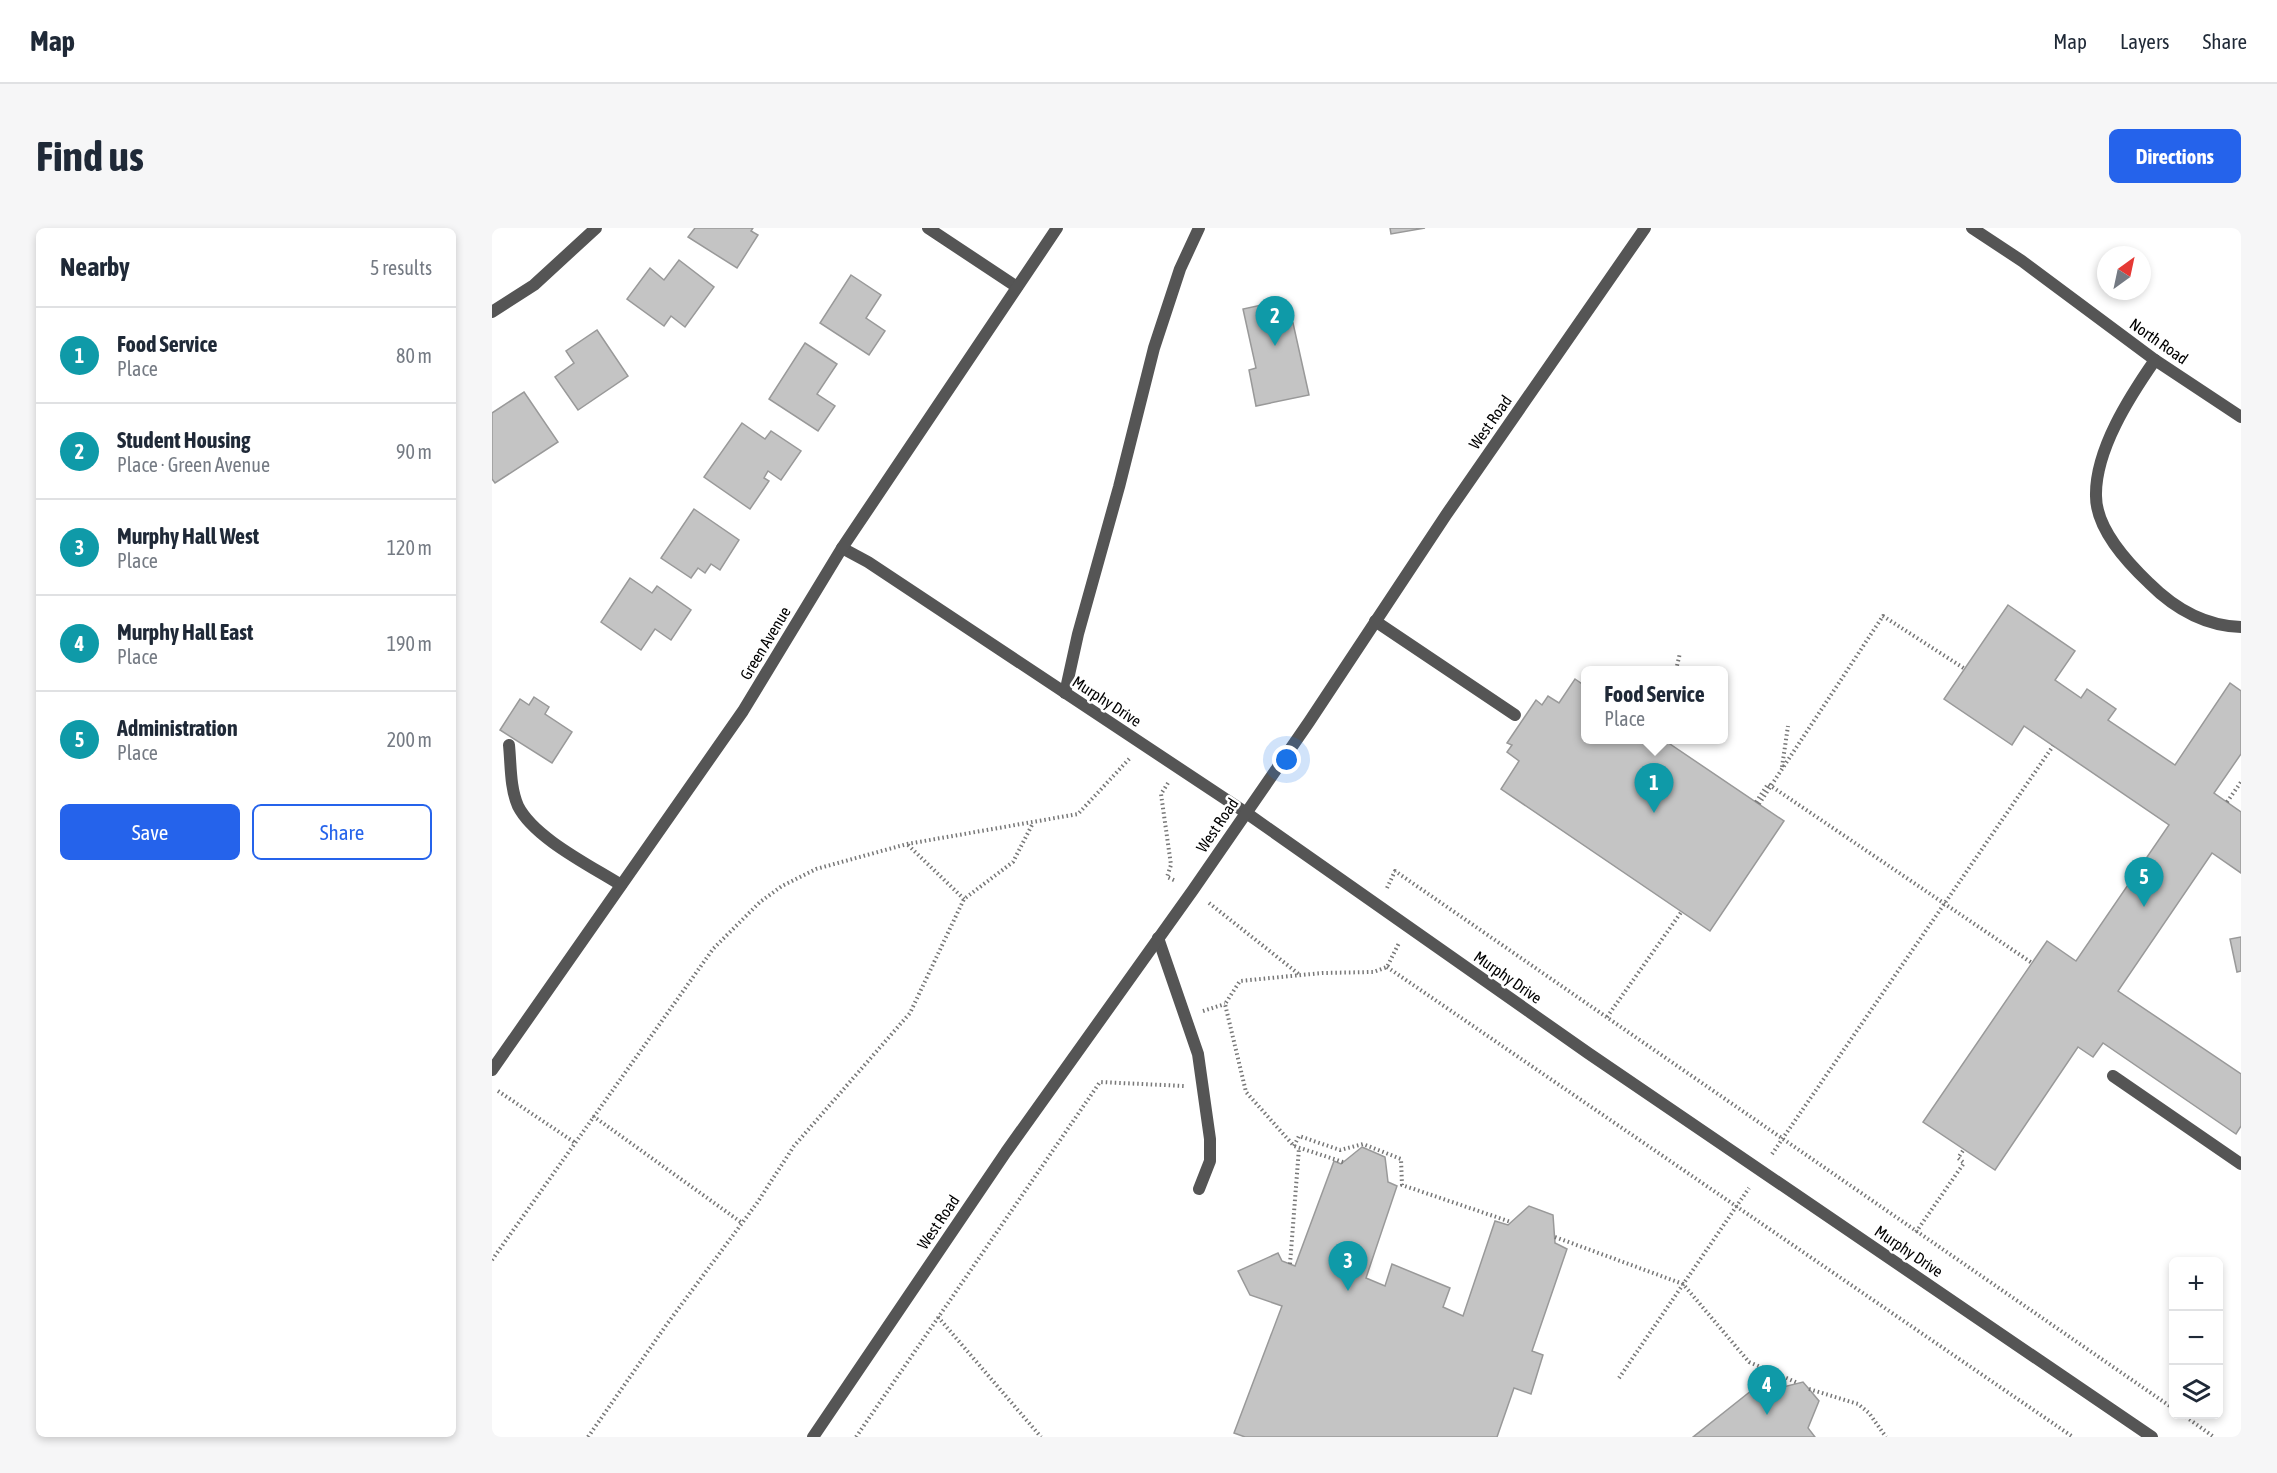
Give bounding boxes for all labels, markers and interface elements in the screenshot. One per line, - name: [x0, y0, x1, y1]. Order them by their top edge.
- text: Map: [30, 25, 75, 57]
- text: Map: [2053, 29, 2087, 53]
- text: Layers: [2120, 29, 2170, 53]
- text: Share: [2203, 29, 2247, 53]
- button: Directions: [2109, 129, 2241, 183]
- text: Find us: [36, 132, 144, 180]
- north arrow: [2097, 246, 2151, 300]
- text: Nearby: [60, 252, 130, 282]
- text: 5 results: [370, 256, 432, 279]
- pin: 2: [1256, 296, 1294, 346]
- street label: North Road: [2127, 315, 2191, 367]
- text: Food Service: [117, 331, 218, 357]
- text: 1: [75, 344, 84, 367]
- text: 80 m: [396, 344, 432, 367]
- text: Place: [117, 357, 158, 380]
- street label: West Road: [1465, 392, 1515, 452]
- text: Student Housing: [117, 427, 250, 453]
- text: 2: [75, 440, 84, 463]
- text: 90 m: [396, 440, 432, 463]
- text: Place · Green Avenue: [117, 453, 270, 476]
- text: Murphy Hall West: [117, 523, 259, 549]
- text: 3: [75, 536, 84, 559]
- text: 120 m: [387, 536, 432, 559]
- text: Place: [117, 549, 158, 572]
- street label: Green Avenue: [736, 603, 794, 683]
- text: Murphy Hall East: [117, 619, 253, 645]
- text: 4: [75, 632, 84, 655]
- text: 190 m: [387, 632, 432, 655]
- text: Place: [117, 645, 158, 668]
- popup: [1581, 666, 1728, 744]
- street label: Murphy Drive: [1069, 672, 1145, 731]
- text: Food Service: [1604, 681, 1705, 707]
- text: Place: [1604, 707, 1645, 730]
- text: Administration: [117, 715, 238, 741]
- text: 5: [75, 728, 84, 751]
- text: 200 m: [387, 728, 432, 751]
- text: Place: [117, 741, 158, 764]
- your location: [1272, 745, 1301, 774]
- pin: 1: [1634, 764, 1674, 813]
- street label: West Road: [1192, 795, 1242, 855]
- button: Save: [60, 804, 240, 860]
- button: Share: [252, 804, 432, 860]
- pin: 5: [2124, 858, 2164, 907]
- street label: Murphy Drive: [1470, 947, 1545, 1008]
- street label: West Road: [913, 1192, 963, 1252]
- street label: Murphy Drive: [1871, 1222, 1947, 1281]
- pin: 3: [1328, 1242, 1368, 1291]
- map controls: [2169, 1257, 2223, 1419]
- button: +: [2169, 1257, 2223, 1311]
- button: −: [2169, 1311, 2223, 1365]
- button: layers: [2169, 1365, 2223, 1419]
- pin: 4: [1748, 1366, 1786, 1415]

